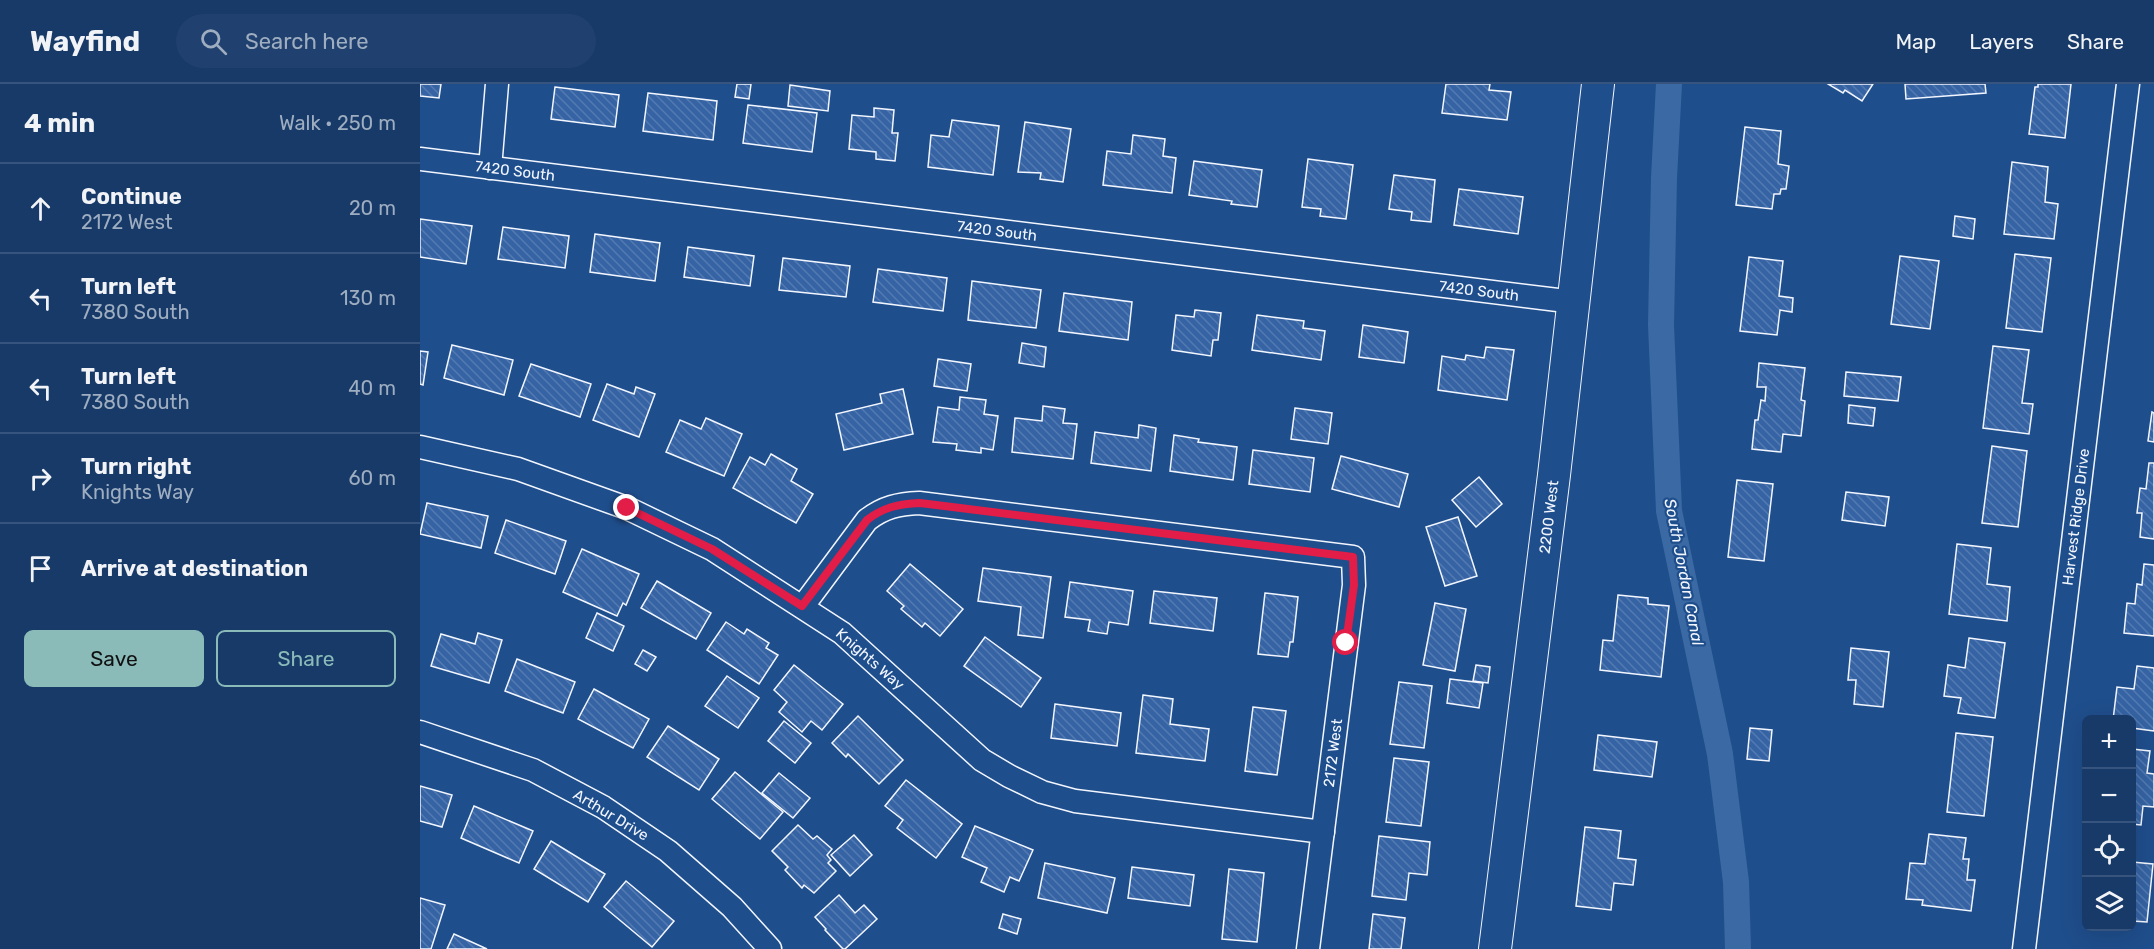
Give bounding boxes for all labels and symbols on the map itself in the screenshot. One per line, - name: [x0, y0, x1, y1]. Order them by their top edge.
- street label: 7420 South: [474, 157, 556, 185]
- street label: 7420 South: [956, 217, 1038, 245]
- street label: 7420 South: [1438, 277, 1520, 305]
- street label: Harvest Ridge Drive: [2059, 448, 2093, 586]
- street label: 2200 West: [1536, 479, 1562, 555]
- route end: [613, 494, 639, 520]
- water label: South Jordan Canal: [1660, 497, 1708, 648]
- street label: Knights Way: [832, 624, 908, 694]
- route start: [1332, 629, 1358, 655]
- street label: 2172 West: [1320, 718, 1346, 788]
- street label: Arthur Drive: [570, 785, 652, 845]

